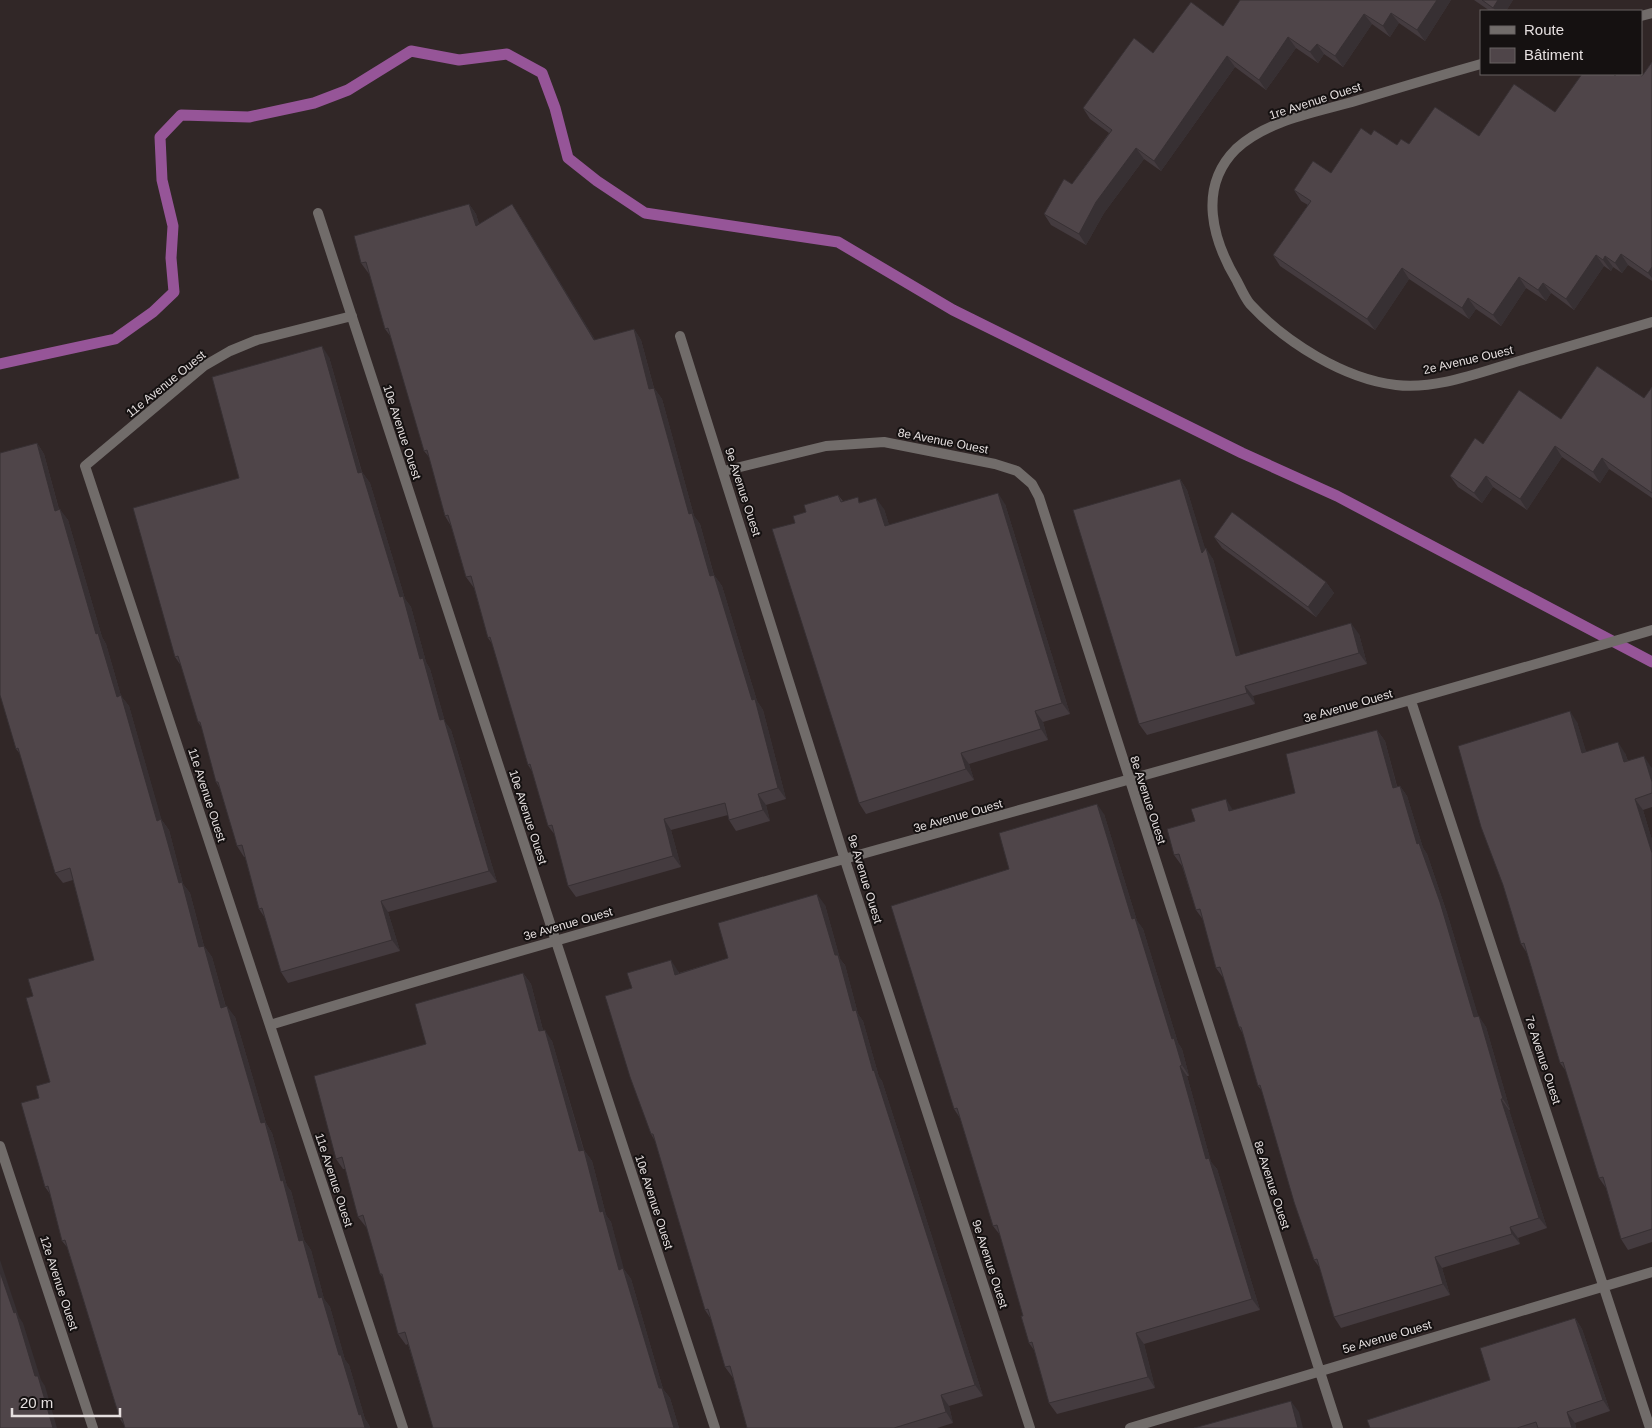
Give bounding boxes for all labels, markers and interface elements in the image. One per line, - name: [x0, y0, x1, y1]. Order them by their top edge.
- legend: [1480, 10, 1642, 75]
- text: Route: [1524, 21, 1564, 38]
- text: Bâtiment: [1524, 46, 1584, 63]
- street label: 1re Avenue Ouest: [1267, 79, 1363, 122]
- street label: 2e Avenue Ouest: [1422, 343, 1515, 377]
- street label: 11e Avenue Ouest: [124, 347, 209, 420]
- street label: 10e Avenue Ouest: [380, 383, 424, 482]
- street label: 8e Avenue Ouest: [897, 425, 990, 457]
- street label: 9e Avenue Ouest: [722, 446, 764, 538]
- street label: 3e Avenue Ouest: [1302, 686, 1395, 725]
- street label: 11e Avenue Ouest: [185, 746, 229, 844]
- street label: 8e Avenue Ouest: [1127, 754, 1169, 846]
- street label: 10e Avenue Ouest: [506, 768, 550, 867]
- street label: 3e Avenue Ouest: [912, 796, 1005, 835]
- street label: 9e Avenue Ouest: [845, 833, 885, 926]
- street label: 3e Avenue Ouest: [522, 904, 615, 943]
- street label: 7e Avenue Ouest: [1522, 1014, 1564, 1106]
- street label: 11e Avenue Ouest: [312, 1131, 356, 1229]
- street label: 8e Avenue Ouest: [1251, 1139, 1293, 1231]
- street label: 10e Avenue Ouest: [632, 1153, 676, 1252]
- street label: 9e Avenue Ouest: [969, 1218, 1011, 1310]
- street label: 12e Avenue Ouest: [37, 1234, 81, 1333]
- street label: 5e Avenue Ouest: [1341, 1317, 1434, 1356]
- scale bar: [12, 1386, 120, 1418]
- text: 20 m: [20, 1394, 53, 1411]

